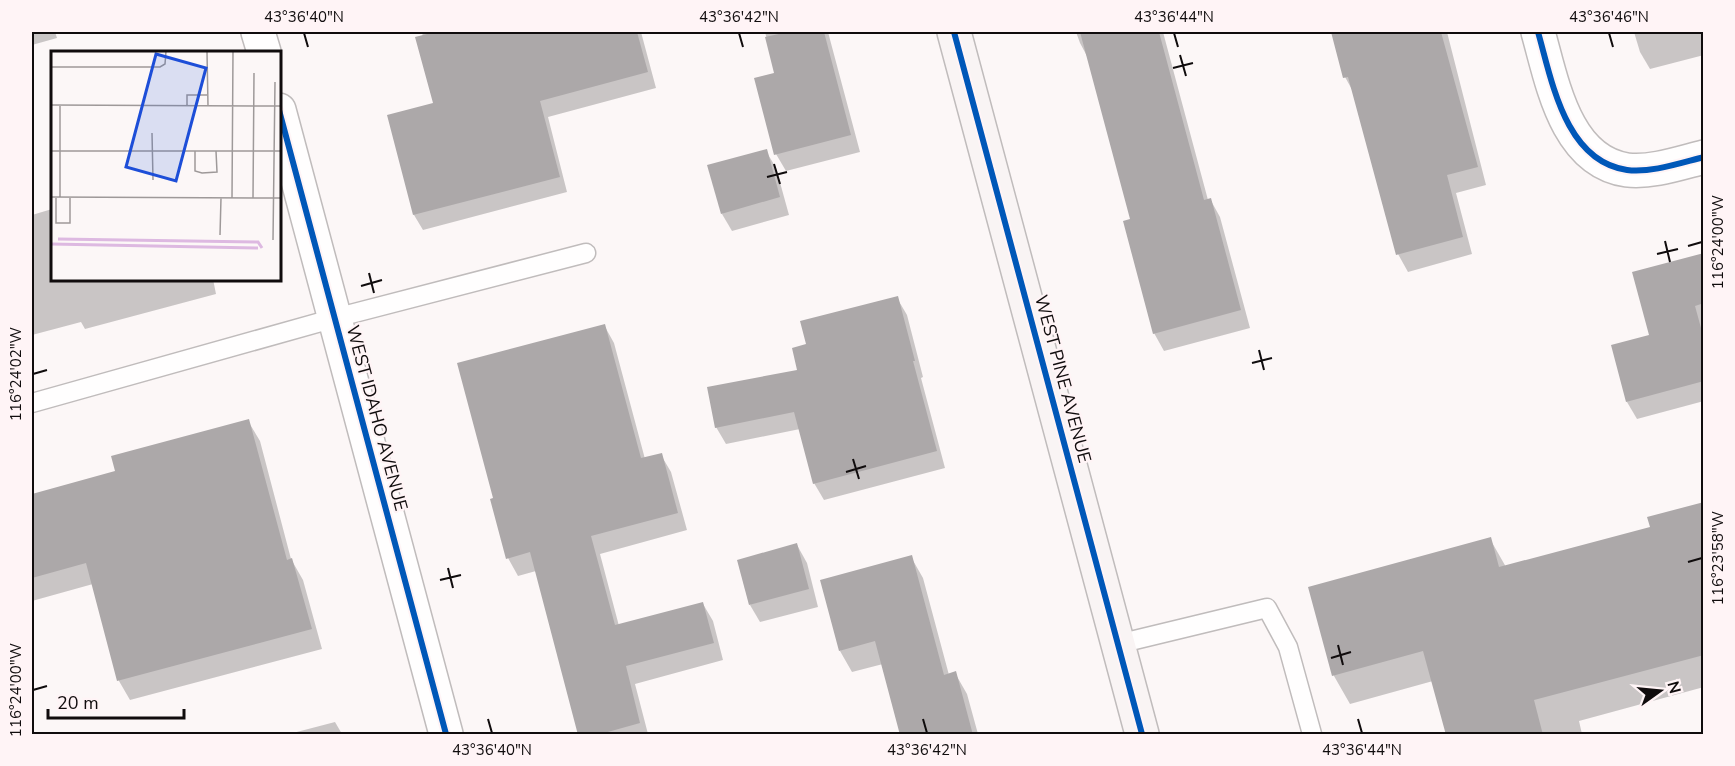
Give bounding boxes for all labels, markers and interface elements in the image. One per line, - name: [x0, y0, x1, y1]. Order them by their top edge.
- text: 43°36'40"N: [264, 7, 344, 27]
- text: 43°36'42"N: [699, 7, 779, 27]
- text: 43°36'44"N: [1134, 7, 1214, 27]
- text: 43°36'46"N: [1569, 7, 1649, 27]
- inset map: [51, 51, 280, 280]
- text: 116°24'00"W: [1708, 194, 1728, 289]
- street label: WEST PINE AVENUE: [1029, 292, 1097, 466]
- street label: WEST IDAHO AVENUE: [341, 322, 413, 514]
- text: 116°24'02"W: [6, 326, 26, 421]
- text: 116°23'58"W: [1708, 510, 1728, 605]
- text: 116°24'00"W: [6, 642, 26, 737]
- north arrow: [1630, 661, 1690, 721]
- text: N: [1661, 679, 1686, 696]
- scale bar: [48, 682, 184, 720]
- text: 20 m: [57, 691, 99, 715]
- text: 43°36'40"N: [452, 740, 532, 760]
- text: 43°36'42"N: [887, 740, 967, 760]
- text: 43°36'44"N: [1322, 740, 1402, 760]

